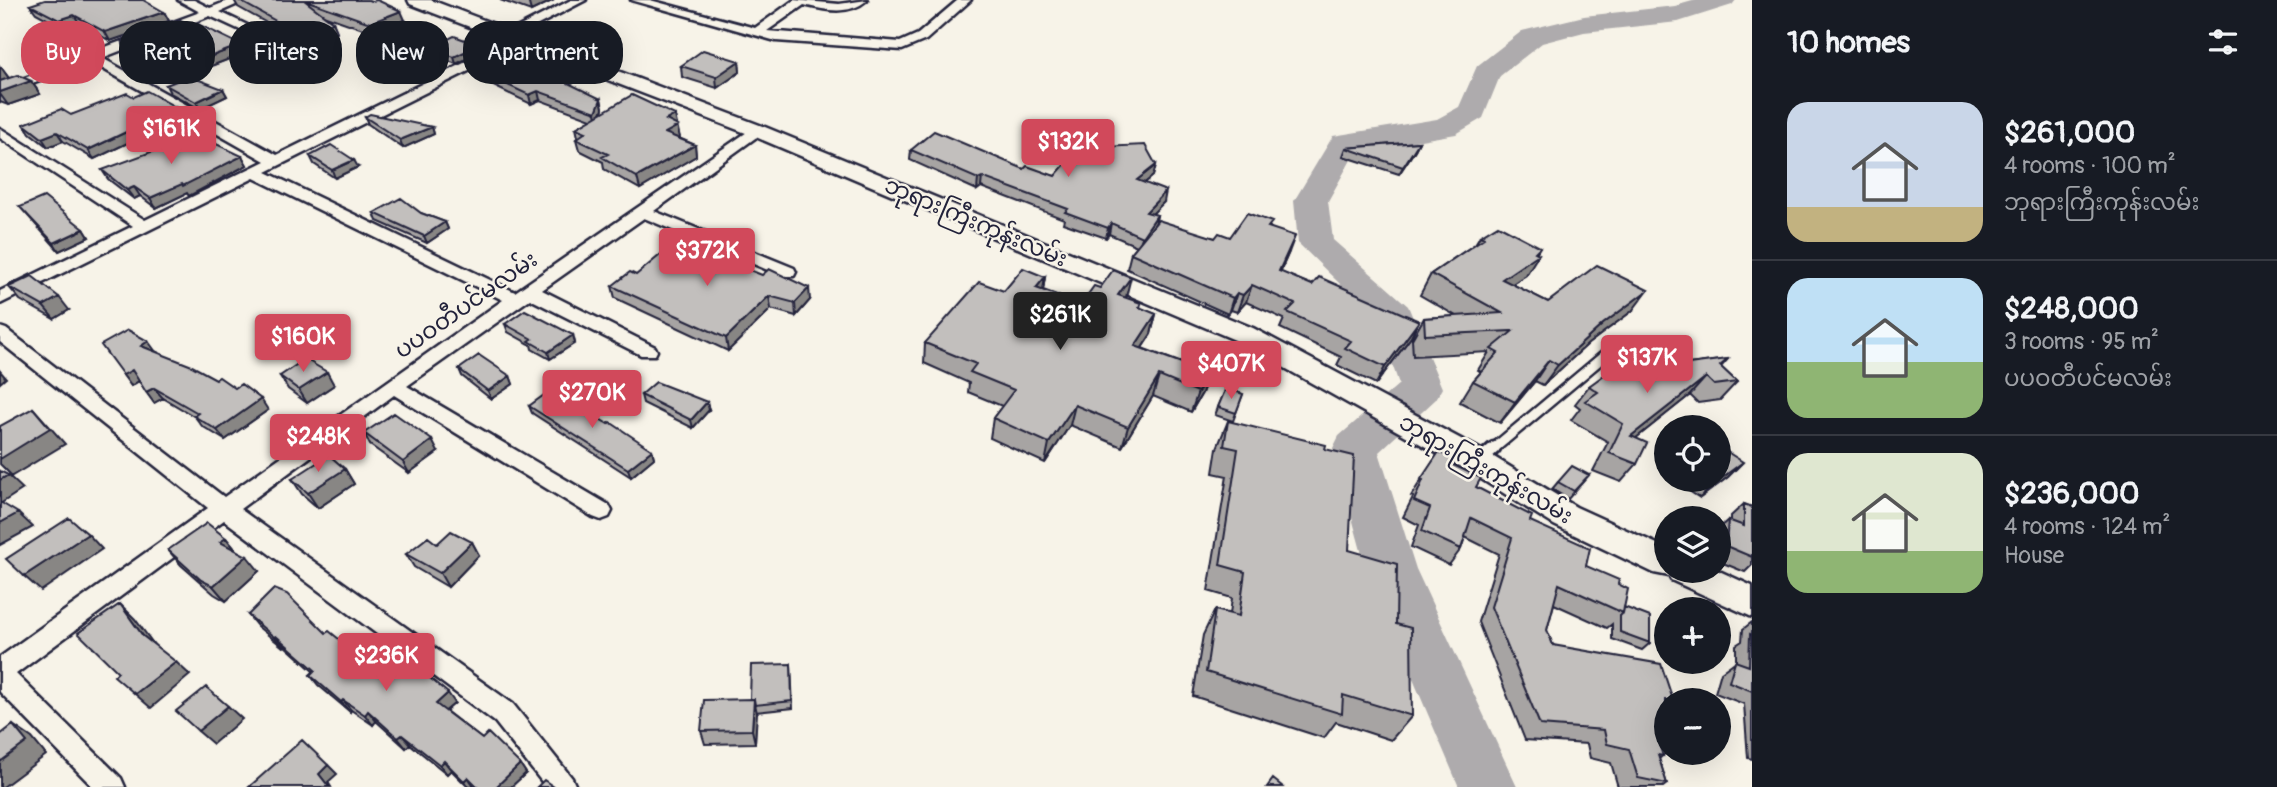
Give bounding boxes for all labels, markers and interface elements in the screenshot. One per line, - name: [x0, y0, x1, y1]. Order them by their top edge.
- chip: Buy: [21, 21, 105, 84]
- chip: Rent: [119, 21, 215, 84]
- chip: Filters: [229, 21, 342, 84]
- chip: New: [356, 21, 449, 84]
- chip: Apartment: [463, 21, 623, 84]
- icon: filters: [2204, 23, 2242, 61]
- text: 10 homes: [1787, 24, 1910, 61]
- pin: $161K: [122, 106, 220, 166]
- text: $161K: [142, 114, 200, 143]
- text: $261,000: [2004, 114, 2135, 151]
- pin: $132K: [1019, 120, 1117, 179]
- text: $132K: [1037, 127, 1099, 156]
- icon: home: [1843, 130, 1927, 214]
- text: 4 rooms · 100 m²: [2004, 151, 2176, 180]
- street label: ဘုရားကြီးကုန်းလမ်း: [879, 169, 1072, 277]
- text: ဘုရားကြီးကုန်းလမ်း: [2004, 188, 2200, 217]
- pin: $372K: [658, 229, 756, 288]
- text: $372K: [675, 236, 739, 265]
- street label: ပပဝတီပင်မလမ်း: [388, 243, 543, 365]
- text: $248,000: [2004, 290, 2139, 327]
- pin: $261K: [1011, 292, 1109, 352]
- text: $261K: [1029, 300, 1091, 329]
- icon: home: [1843, 306, 1927, 390]
- pin: $160K: [254, 314, 352, 374]
- text: $160K: [271, 322, 335, 351]
- text: 3 rooms · 95 m²: [2004, 327, 2159, 356]
- pin: $137K: [1598, 336, 1696, 395]
- pin: $407K: [1182, 342, 1280, 401]
- text: $137K: [1617, 343, 1677, 372]
- text: $407K: [1197, 349, 1265, 378]
- text: ပပဝတီပင်မလမ်း: [2004, 364, 2172, 393]
- pin: $270K: [543, 370, 641, 430]
- text: $270K: [558, 378, 626, 407]
- street label: ဘုရားကြီးကုန်းလမ်း: [1392, 406, 1579, 534]
- pin: $248K: [269, 414, 367, 474]
- map controls: [1654, 415, 1731, 765]
- button: locate: [1654, 415, 1731, 492]
- text: $248K: [286, 422, 350, 451]
- text: $236,000: [2004, 475, 2139, 512]
- icon: home: [1843, 481, 1927, 565]
- button: layers: [1654, 506, 1731, 583]
- text: 4 rooms · 124 m²: [2004, 512, 2170, 541]
- text: House: [2004, 541, 2064, 570]
- button: +: [1654, 597, 1731, 674]
- pin: $236K: [337, 634, 435, 693]
- text: $236K: [354, 641, 418, 670]
- button: −: [1654, 688, 1731, 765]

